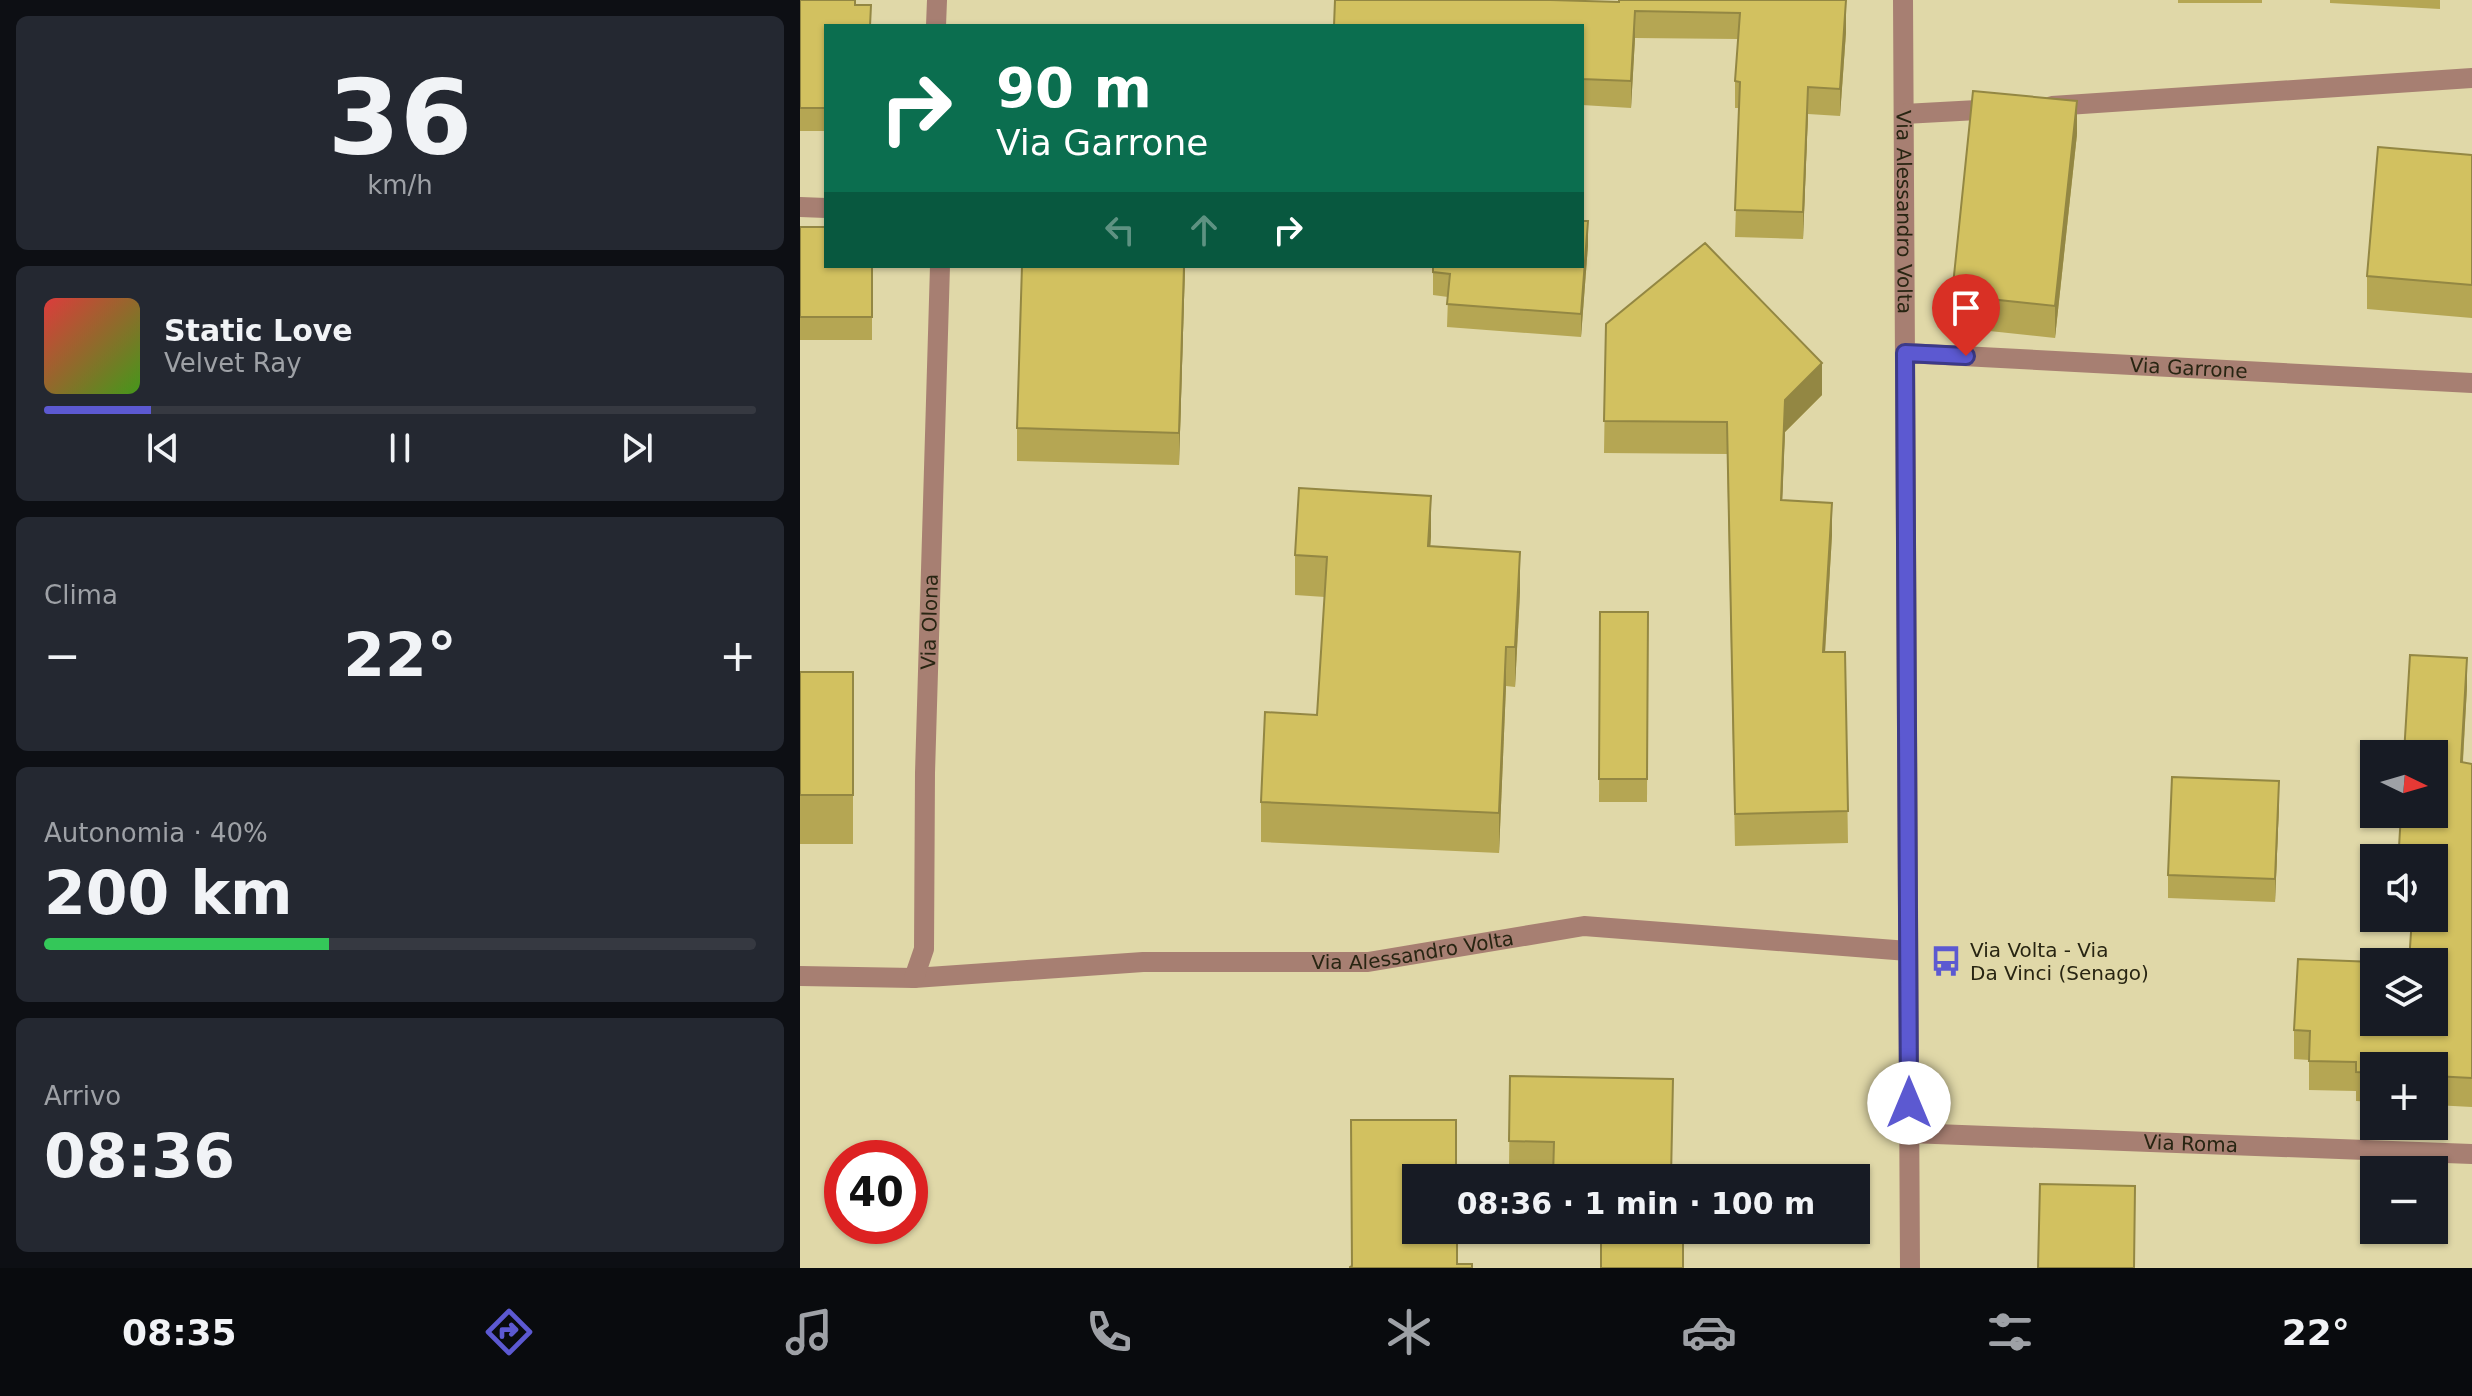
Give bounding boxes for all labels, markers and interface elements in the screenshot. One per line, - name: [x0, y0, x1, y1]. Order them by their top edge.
- text: 90 m: [996, 55, 1152, 120]
- icon: right: [864, 56, 968, 160]
- text: 36: [328, 57, 472, 179]
- street label: Via Alessandro Volta: [1892, 110, 1917, 314]
- text: Via Garrone: [996, 122, 1208, 163]
- text: km/h: [367, 170, 433, 200]
- icon: left: [1098, 208, 1142, 252]
- icon: ahead: [1182, 208, 1226, 252]
- icon: right: [1266, 208, 1310, 252]
- pin: [1932, 274, 2000, 356]
- icon: arrive: [1944, 286, 1988, 330]
- text: Static Love: [164, 313, 353, 348]
- text: Velvet Ray: [164, 348, 302, 378]
- street label: Via Garrone: [2129, 353, 2248, 383]
- icon: previous: [141, 426, 185, 470]
- icon: pause: [378, 426, 422, 470]
- icon: next: [615, 426, 659, 470]
- street label: Via Olona: [916, 573, 943, 670]
- text: Clima: [44, 580, 118, 610]
- text: 22°: [343, 620, 457, 690]
- text: −: [44, 630, 81, 681]
- text: +: [719, 630, 756, 681]
- north arrow: [2360, 740, 2448, 828]
- map controls: [2360, 740, 2448, 1244]
- text: Autonomia · 40%: [44, 818, 268, 848]
- button: sound: [2360, 844, 2448, 932]
- text: 200 km: [44, 858, 293, 928]
- street label: Via Alessandro Volta: [1311, 926, 1515, 974]
- place label: Via Volta - Via Da Vinci (Senago): [1970, 938, 2149, 985]
- bus stop icon: Via Volta - Via Da Vinci (Senago): [1929, 944, 1963, 978]
- button: layers: [2360, 948, 2448, 1036]
- button: +: [2360, 1052, 2448, 1140]
- position arrow: [1867, 1061, 1951, 1145]
- text: Arrivo: [44, 1081, 121, 1111]
- text: 08:36: [44, 1121, 235, 1191]
- street label: Via Roma: [2143, 1130, 2238, 1157]
- speed limit sign: 40: [824, 1140, 928, 1244]
- button: −: [2360, 1156, 2448, 1244]
- text: 08:36 · 1 min · 100 m: [1457, 1186, 1815, 1221]
- icon: directions: [481, 1304, 537, 1360]
- icon: music: [781, 1304, 837, 1360]
- icon: phone: [1081, 1304, 1137, 1360]
- icon: climate: [1381, 1304, 1437, 1360]
- icon: car: [1681, 1304, 1737, 1360]
- icon: filters: [1982, 1304, 2038, 1360]
- text: 08:35: [122, 1312, 237, 1353]
- text: 22°: [2282, 1312, 2350, 1353]

